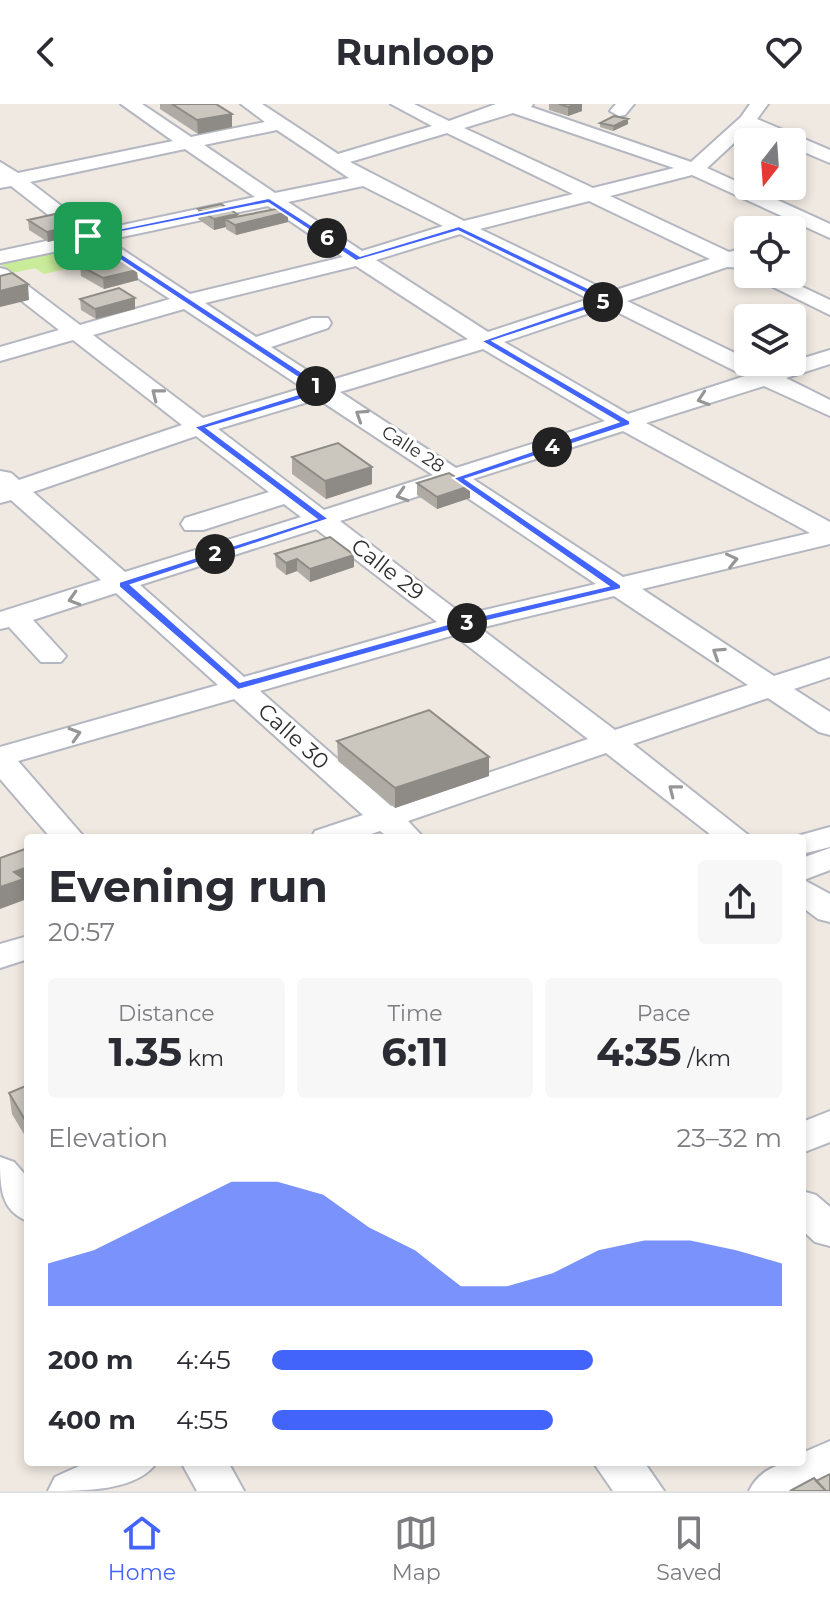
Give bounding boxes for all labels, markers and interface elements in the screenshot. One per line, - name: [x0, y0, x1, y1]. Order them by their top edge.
- icon: back: [24, 30, 68, 74]
- text: Runloop: [336, 30, 494, 74]
- icon: heart: [762, 30, 806, 74]
- north arrow: [734, 128, 806, 200]
- map controls: [734, 128, 806, 376]
- pin: [54, 202, 122, 270]
- icon: arrive: [66, 214, 110, 258]
- button: locate: [734, 216, 806, 288]
- pin: 6: [307, 218, 347, 258]
- text: 6: [320, 224, 334, 251]
- pin: 5: [583, 282, 623, 322]
- text: 5: [596, 288, 610, 315]
- button: layers: [734, 304, 806, 376]
- pin: 1: [296, 366, 336, 406]
- text: 1: [312, 372, 320, 399]
- one-way arrow: [151, 389, 166, 403]
- one-way arrow: [696, 389, 710, 405]
- one-way arrow: [356, 410, 370, 425]
- street label: Calle 28: [378, 421, 448, 477]
- pin: 4: [532, 427, 572, 467]
- text: 4: [544, 433, 560, 460]
- one-way arrow: [395, 486, 409, 502]
- street label: Calle 29: [346, 533, 430, 606]
- pin: 2: [195, 534, 235, 574]
- text: 2: [209, 540, 221, 567]
- one-way arrow: [724, 552, 738, 569]
- one-way arrow: [67, 590, 81, 606]
- pin: 3: [447, 603, 487, 643]
- text: 3: [460, 609, 474, 636]
- one-way arrow: [712, 647, 726, 662]
- street label: Calle 30: [253, 697, 335, 775]
- one-way arrow: [67, 727, 81, 743]
- one-way arrow: [668, 785, 683, 799]
- text: Evening run: [48, 859, 328, 913]
- button: share: [698, 860, 782, 944]
- text: 20:57: [48, 916, 115, 948]
- text: Distance: [118, 1000, 215, 1027]
- text: Time: [387, 1000, 443, 1027]
- text: Pace: [637, 1000, 691, 1027]
- text: 1.35: [108, 1027, 182, 1076]
- text: 6:11: [381, 1027, 449, 1076]
- text: 4:35: [596, 1027, 682, 1076]
- text: km: [182, 1045, 224, 1072]
- text: /km: [682, 1045, 731, 1072]
- text: Elevation: [48, 1122, 168, 1154]
- text: 23–32 m: [676, 1122, 782, 1154]
- text: 200 m: [48, 1344, 133, 1376]
- text: 4:45: [176, 1344, 231, 1376]
- text: 400 m: [48, 1404, 136, 1436]
- text: 4:55: [176, 1404, 228, 1436]
- tab: Home: [108, 1511, 176, 1586]
- tab: Map: [392, 1511, 441, 1586]
- tab: Saved: [656, 1511, 722, 1586]

